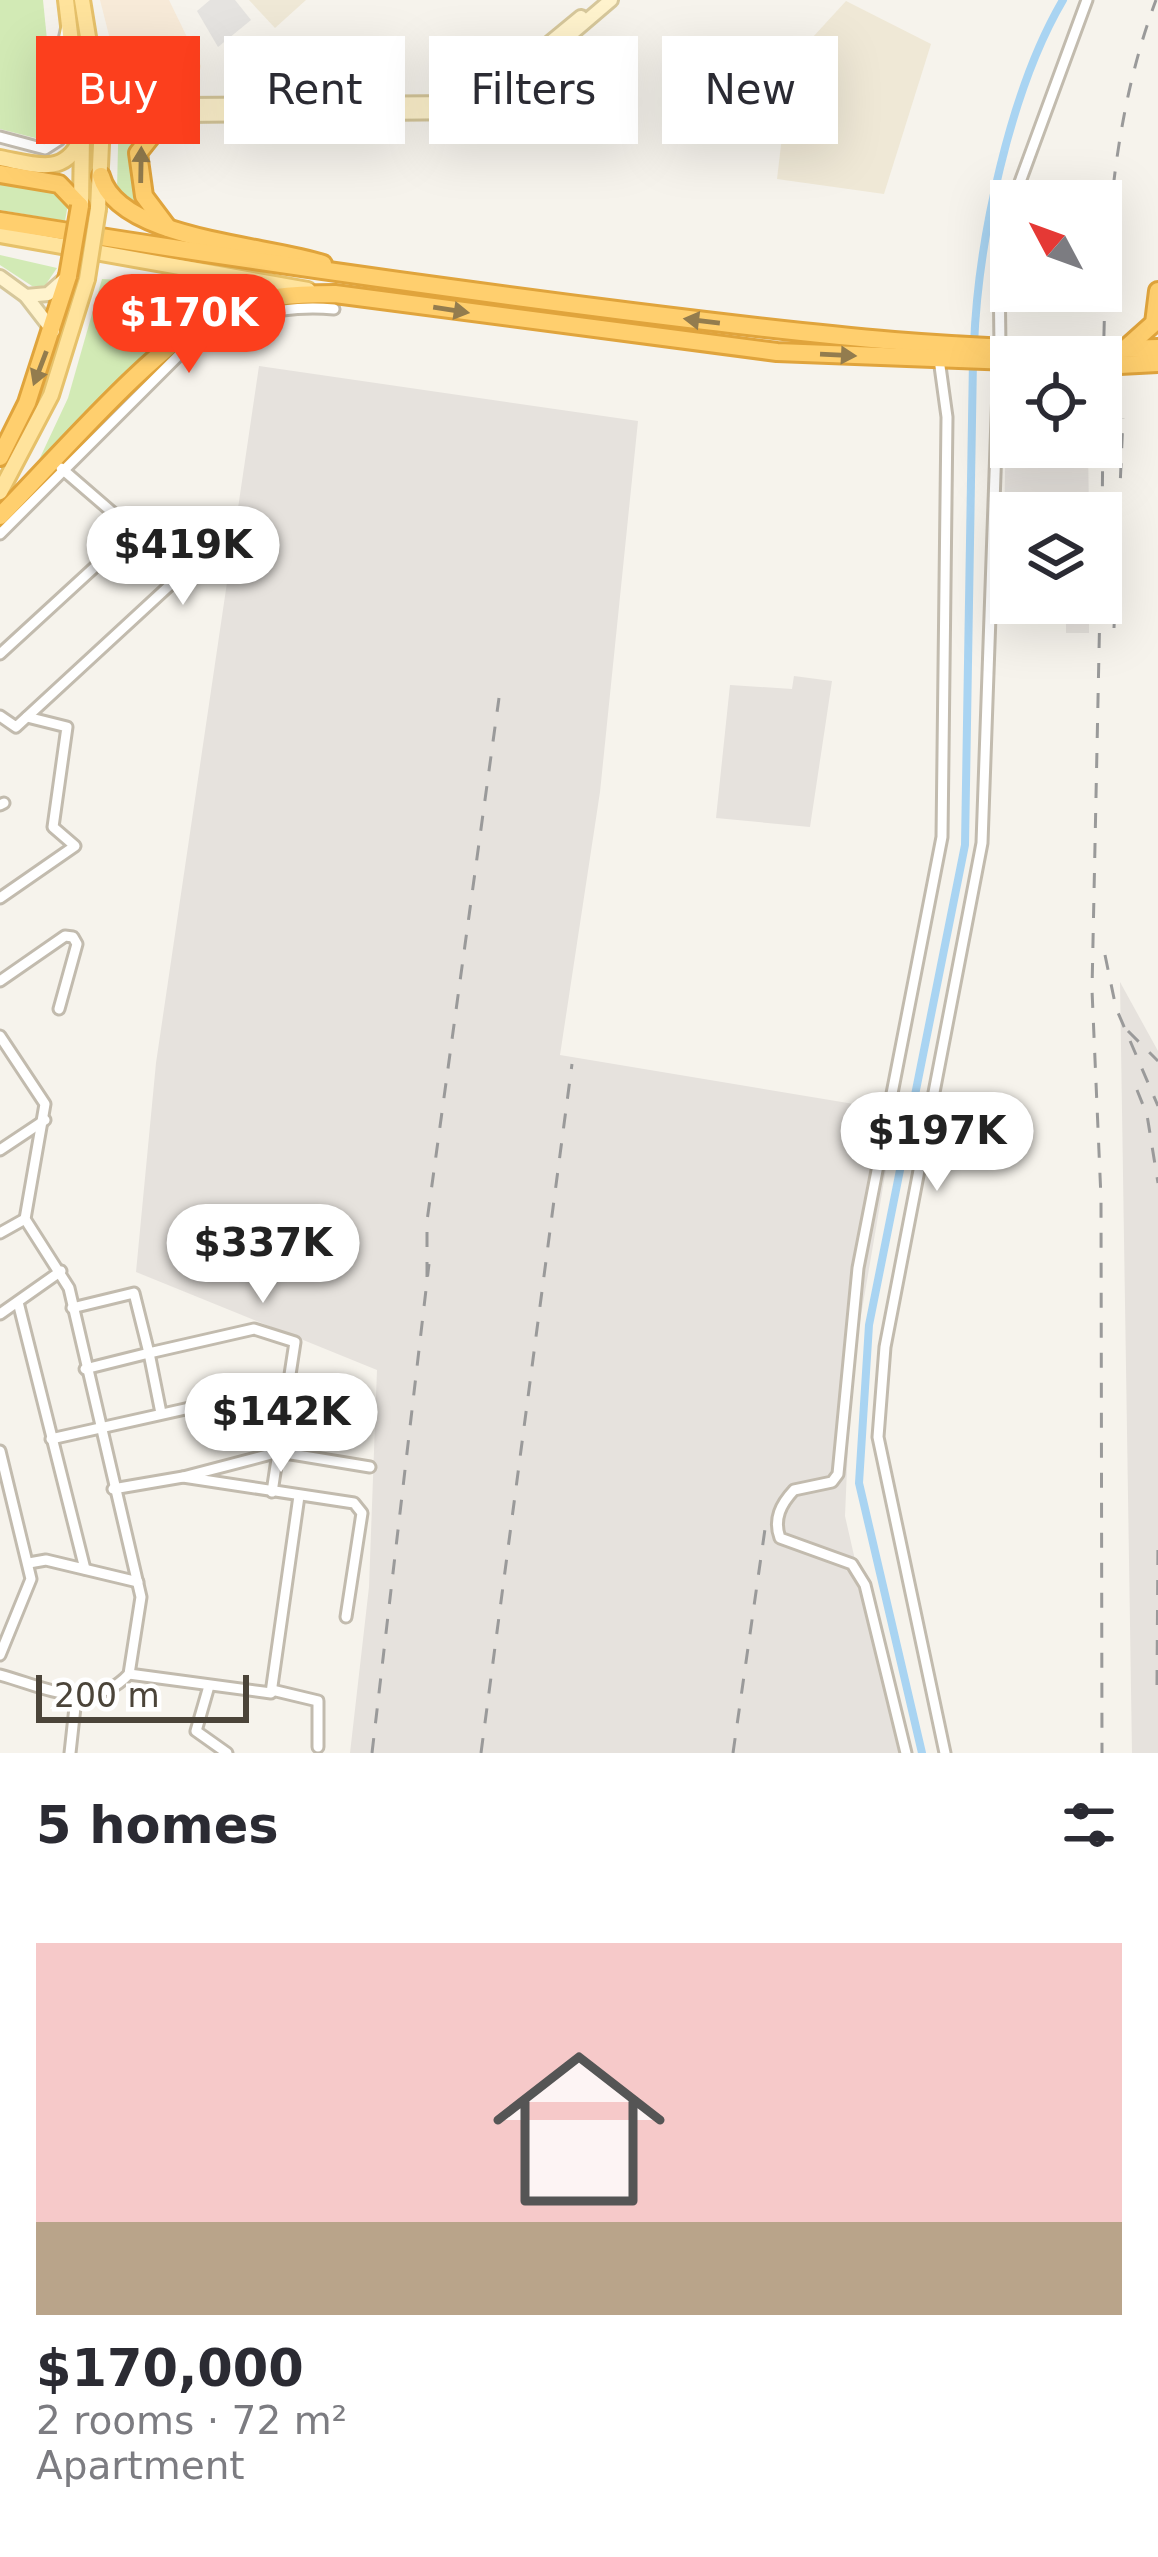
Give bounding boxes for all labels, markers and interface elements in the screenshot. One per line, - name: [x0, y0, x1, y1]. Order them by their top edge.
- chip: Buy: [36, 36, 200, 144]
- chip: Rent: [224, 36, 405, 144]
- chip: Filters: [429, 36, 638, 144]
- chip: New: [662, 36, 838, 144]
- one-way arrow: [132, 145, 151, 183]
- north arrow: [990, 180, 1122, 312]
- map controls: [990, 180, 1122, 624]
- pin: $170K: [105, 274, 273, 376]
- text: $170K: [120, 290, 258, 335]
- one-way arrow: [433, 301, 471, 320]
- one-way arrow: [683, 311, 720, 330]
- button: locate: [990, 336, 1122, 468]
- one-way arrow: [820, 346, 858, 365]
- one-way arrow: [30, 351, 48, 387]
- button: layers: [990, 492, 1122, 624]
- pin: $419K: [99, 506, 267, 608]
- text: $419K: [114, 522, 252, 567]
- pin: $197K: [853, 1092, 1021, 1194]
- text: $197K: [868, 1108, 1006, 1153]
- pin: $337K: [179, 1204, 347, 1306]
- text: $337K: [194, 1220, 332, 1265]
- pin: $142K: [197, 1373, 365, 1475]
- text: $142K: [212, 1389, 350, 1434]
- scale bar: [36, 1669, 249, 1722]
- text: 200 m: [54, 1676, 160, 1715]
- icon: filters: [1056, 1792, 1122, 1858]
- text: 5 homes: [36, 1796, 279, 1855]
- icon: home: [471, 2021, 687, 2237]
- text: $170,000: [36, 2339, 304, 2398]
- text: 2 rooms · 72 m²: [36, 2398, 347, 2443]
- text: Apartment: [36, 2443, 245, 2488]

